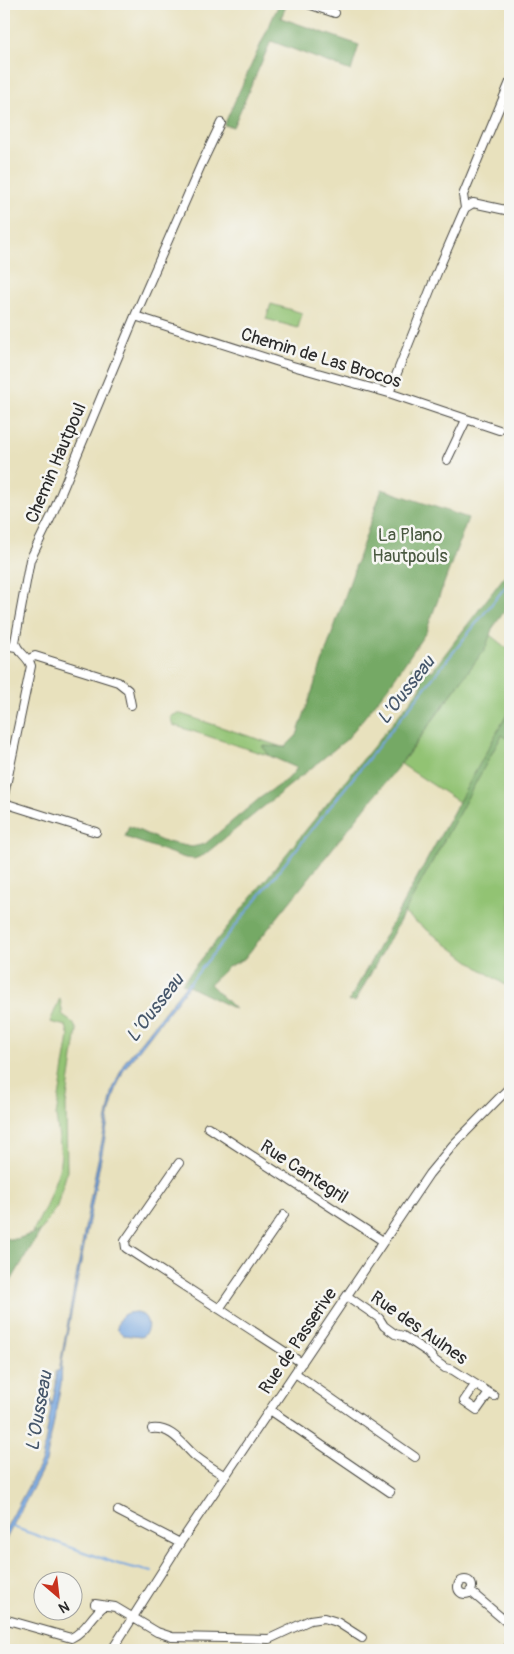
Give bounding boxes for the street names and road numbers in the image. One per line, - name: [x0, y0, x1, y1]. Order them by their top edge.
- street label: Chemin de Las Brocos: [238, 323, 404, 393]
- street label: Chemin Hautpoul: [20, 399, 92, 527]
- street label: Rue Cantegril: [256, 1135, 352, 1209]
- street label: Rue de Passerive: [254, 1283, 342, 1399]
- street label: Rue des Aulnes: [366, 1286, 472, 1370]

